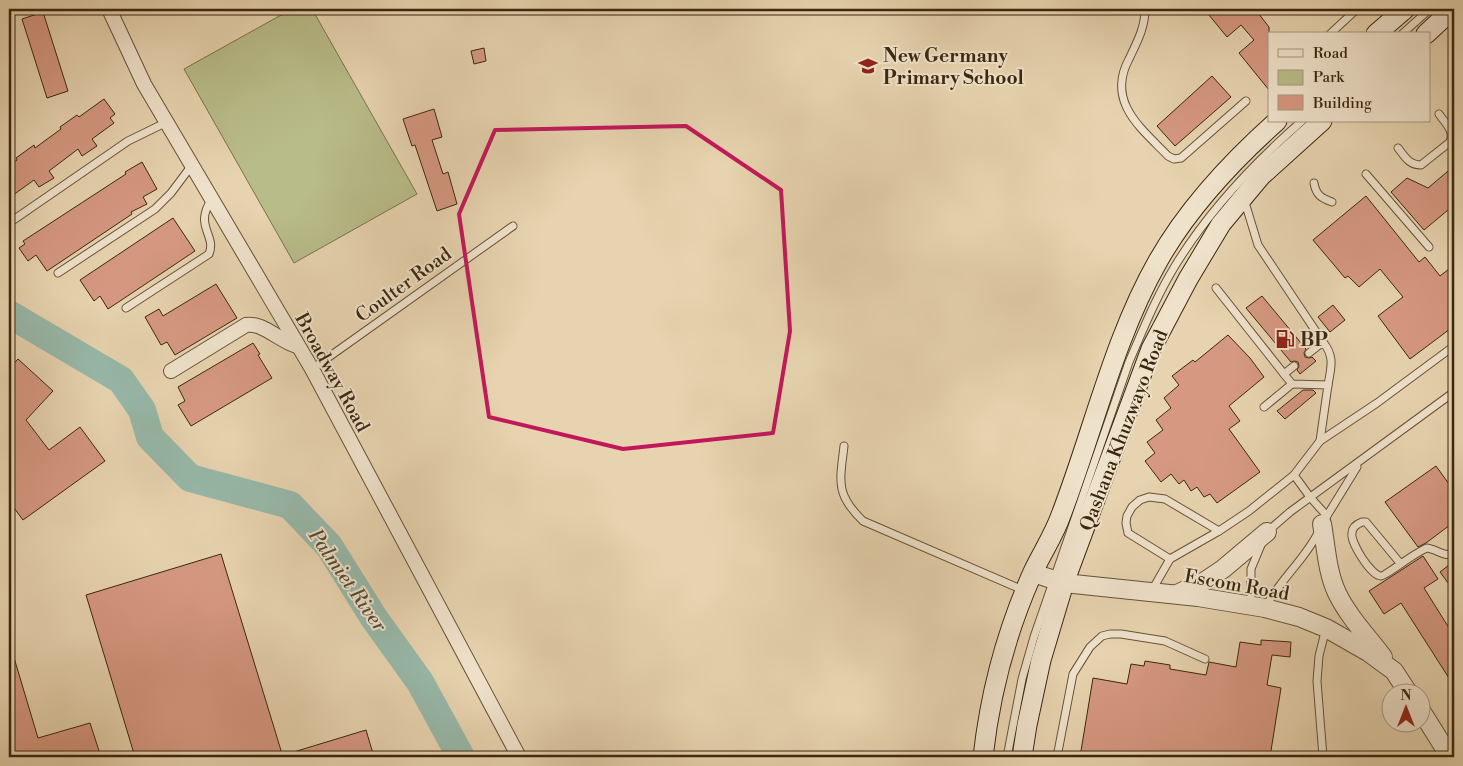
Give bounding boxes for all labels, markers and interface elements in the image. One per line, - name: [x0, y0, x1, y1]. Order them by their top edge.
- legend: [1268, 32, 1430, 122]
- place label: New Germany Primary School: [883, 44, 1024, 90]
- text: Road: [1313, 44, 1348, 63]
- school or university icon: New Germany Primary School: [857, 55, 879, 77]
- text: Park: [1313, 68, 1345, 87]
- text: Building: [1312, 94, 1372, 113]
- street label: Coulter Road: [351, 242, 456, 328]
- street label: Broadway Road: [289, 308, 375, 436]
- street label: Qashana Khuzwayo Road: [1074, 326, 1174, 534]
- fuel station icon: BP: [1274, 328, 1296, 350]
- place label: BP: [1300, 328, 1328, 352]
- water label: Palmiet River: [302, 524, 392, 637]
- street label: Escom Road: [1182, 564, 1291, 606]
- north arrow: [1380, 684, 1430, 734]
- text: N: [1400, 687, 1412, 705]

